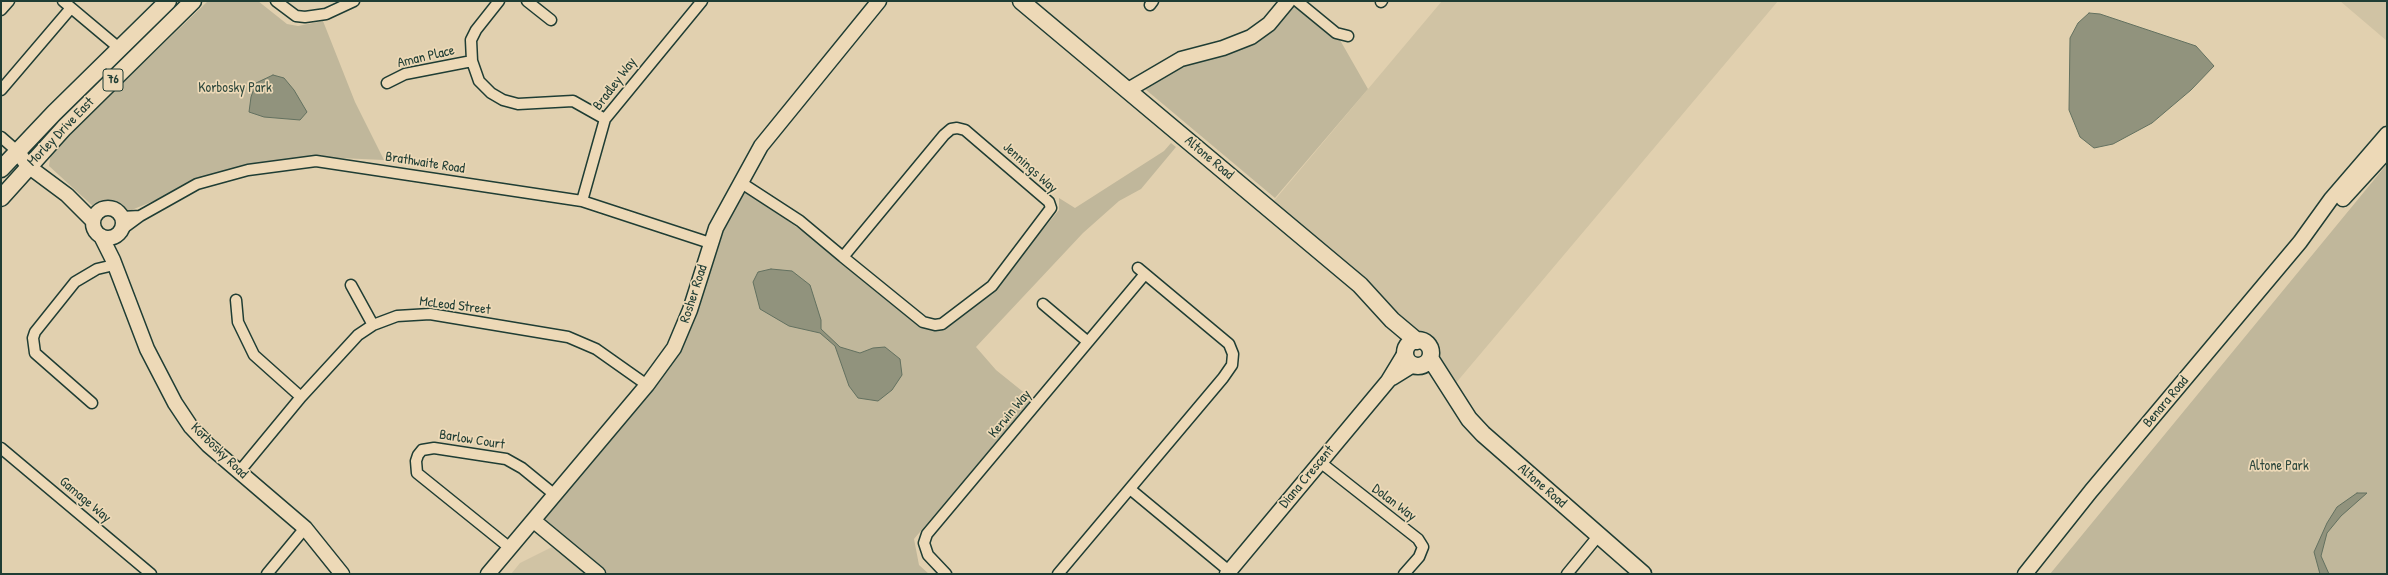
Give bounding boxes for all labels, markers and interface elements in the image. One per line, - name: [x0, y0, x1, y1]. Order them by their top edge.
- street label: Aman Place: [396, 42, 456, 72]
- street label: Bradley Way: [590, 54, 640, 114]
- road number: 76: [103, 69, 123, 91]
- park label: Korbosky Park: [198, 80, 272, 96]
- street label: Morley Drive East: [24, 94, 98, 170]
- street label: Altone Road: [1181, 133, 1237, 183]
- street label: Jennings Way: [999, 139, 1061, 197]
- street label: Brathwaite Road: [384, 148, 466, 178]
- street label: Rosher Road: [677, 263, 711, 325]
- street label: McLeod Street: [419, 293, 491, 319]
- street label: Benara Road: [2140, 373, 2192, 431]
- street label: Kerwin Way: [985, 387, 1035, 441]
- street label: Korbosky Road: [187, 420, 251, 482]
- street label: Barlow Court: [438, 427, 506, 453]
- street label: Diana Crescent: [1276, 442, 1338, 512]
- park label: Altone Park: [2249, 458, 2309, 474]
- street label: Altone Road: [1514, 460, 1570, 512]
- street label: Gamage Way: [56, 474, 114, 526]
- street label: Dolan Way: [1369, 481, 1419, 525]

